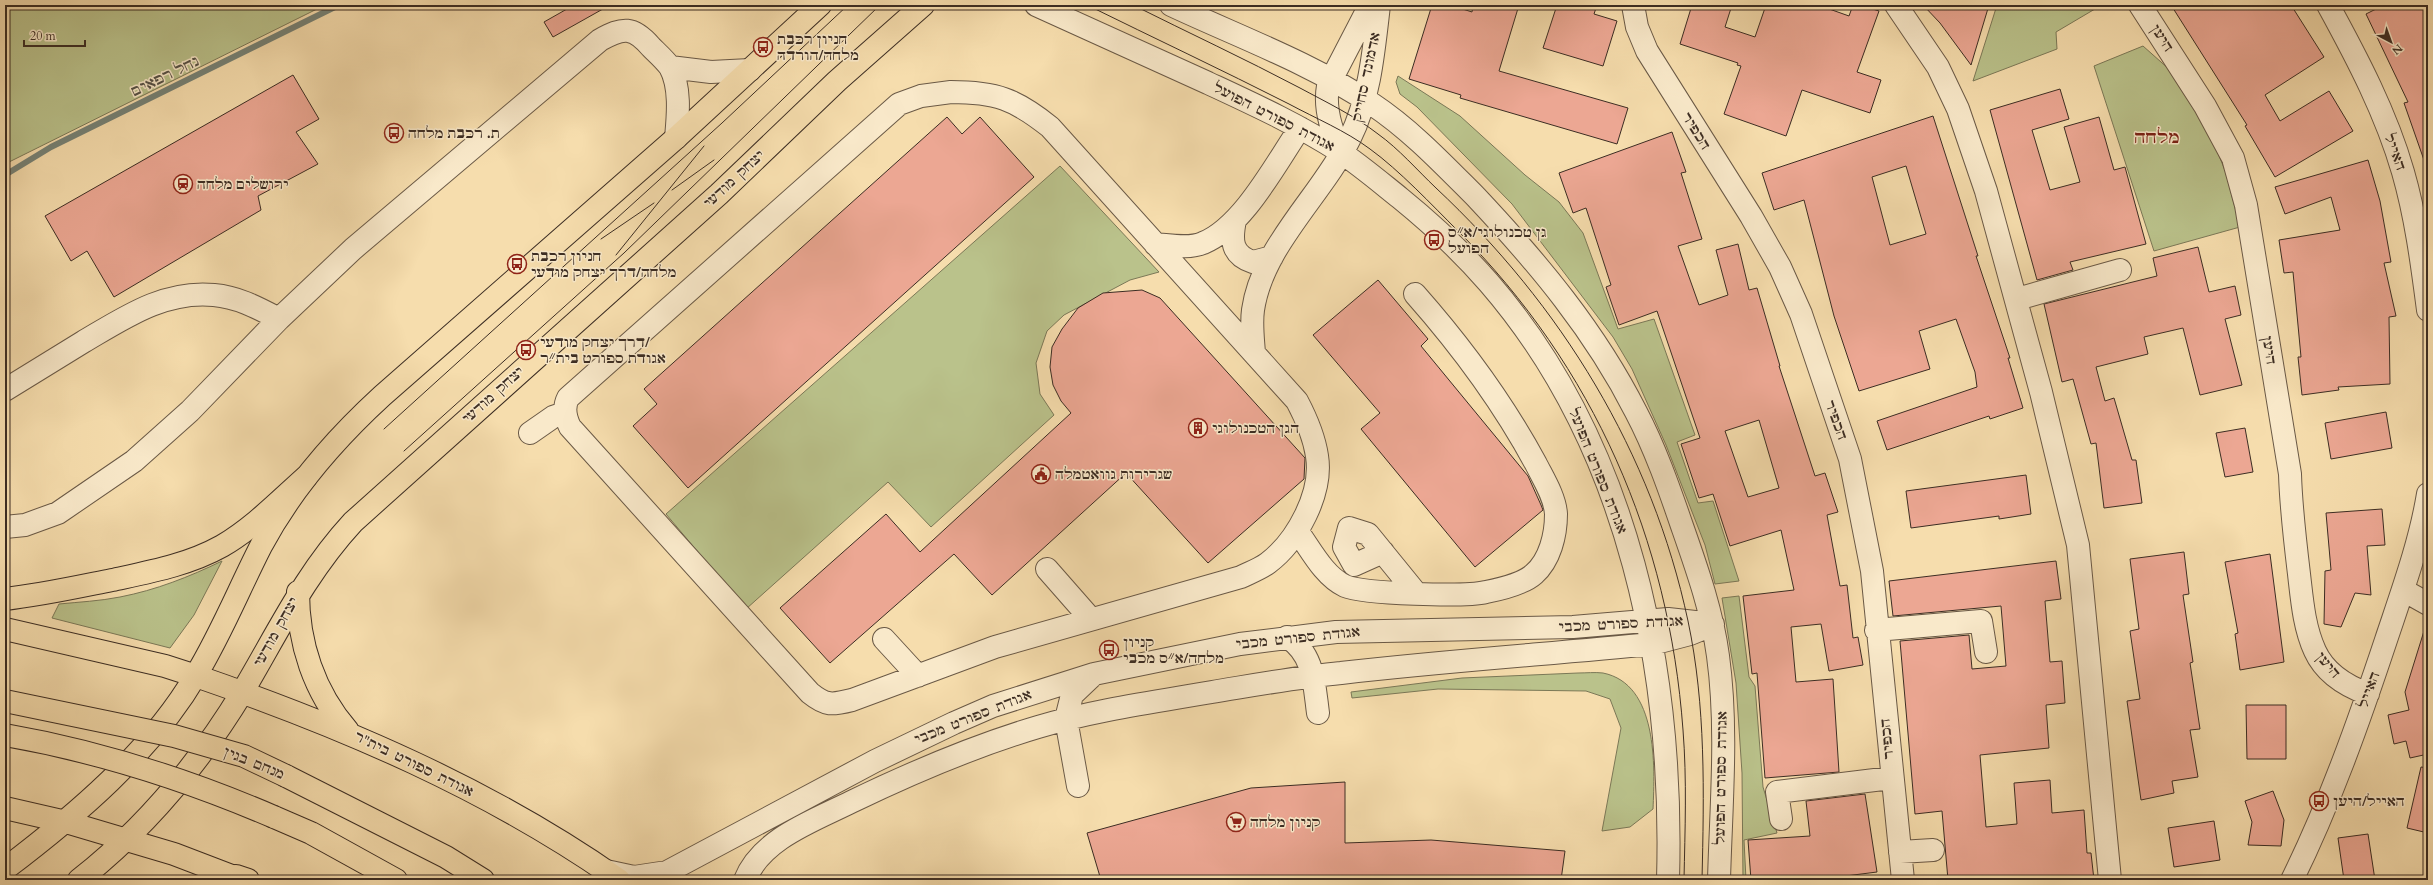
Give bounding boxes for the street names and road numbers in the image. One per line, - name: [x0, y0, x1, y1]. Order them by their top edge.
- street label: היען: [2146, 21, 2178, 55]
- street label: אדמונד סחייק: [1347, 30, 1385, 124]
- street label: אגודת ספורט הפועל: [1210, 78, 1338, 156]
- street label: הכפיר: [1677, 109, 1715, 154]
- street label: האייל: [2380, 131, 2410, 173]
- street label: יצחק מודעי: [699, 146, 769, 212]
- street label: היען: [2257, 334, 2281, 366]
- street label: יצחק מודעי: [458, 362, 528, 428]
- street label: הכפיר: [1820, 397, 1852, 443]
- street label: אגודת ספורט הפועל: [1564, 405, 1632, 537]
- street label: יצחק מודעי: [249, 594, 303, 670]
- street label: אגודת ספורט מכבי: [1558, 611, 1684, 637]
- street label: אגודת ספורט מכבי: [1235, 622, 1361, 654]
- street label: היען: [2311, 648, 2345, 682]
- street label: האייל: [2354, 669, 2384, 711]
- street label: אגודת ספורט מכבי: [911, 685, 1035, 749]
- street label: אגודת ספורט הפועל: [1710, 711, 1732, 845]
- street label: הכפיר: [1875, 717, 1899, 760]
- street label: אגודת ספורט בית"ר: [351, 727, 477, 801]
- street label: מנחם בגין: [220, 742, 288, 784]

